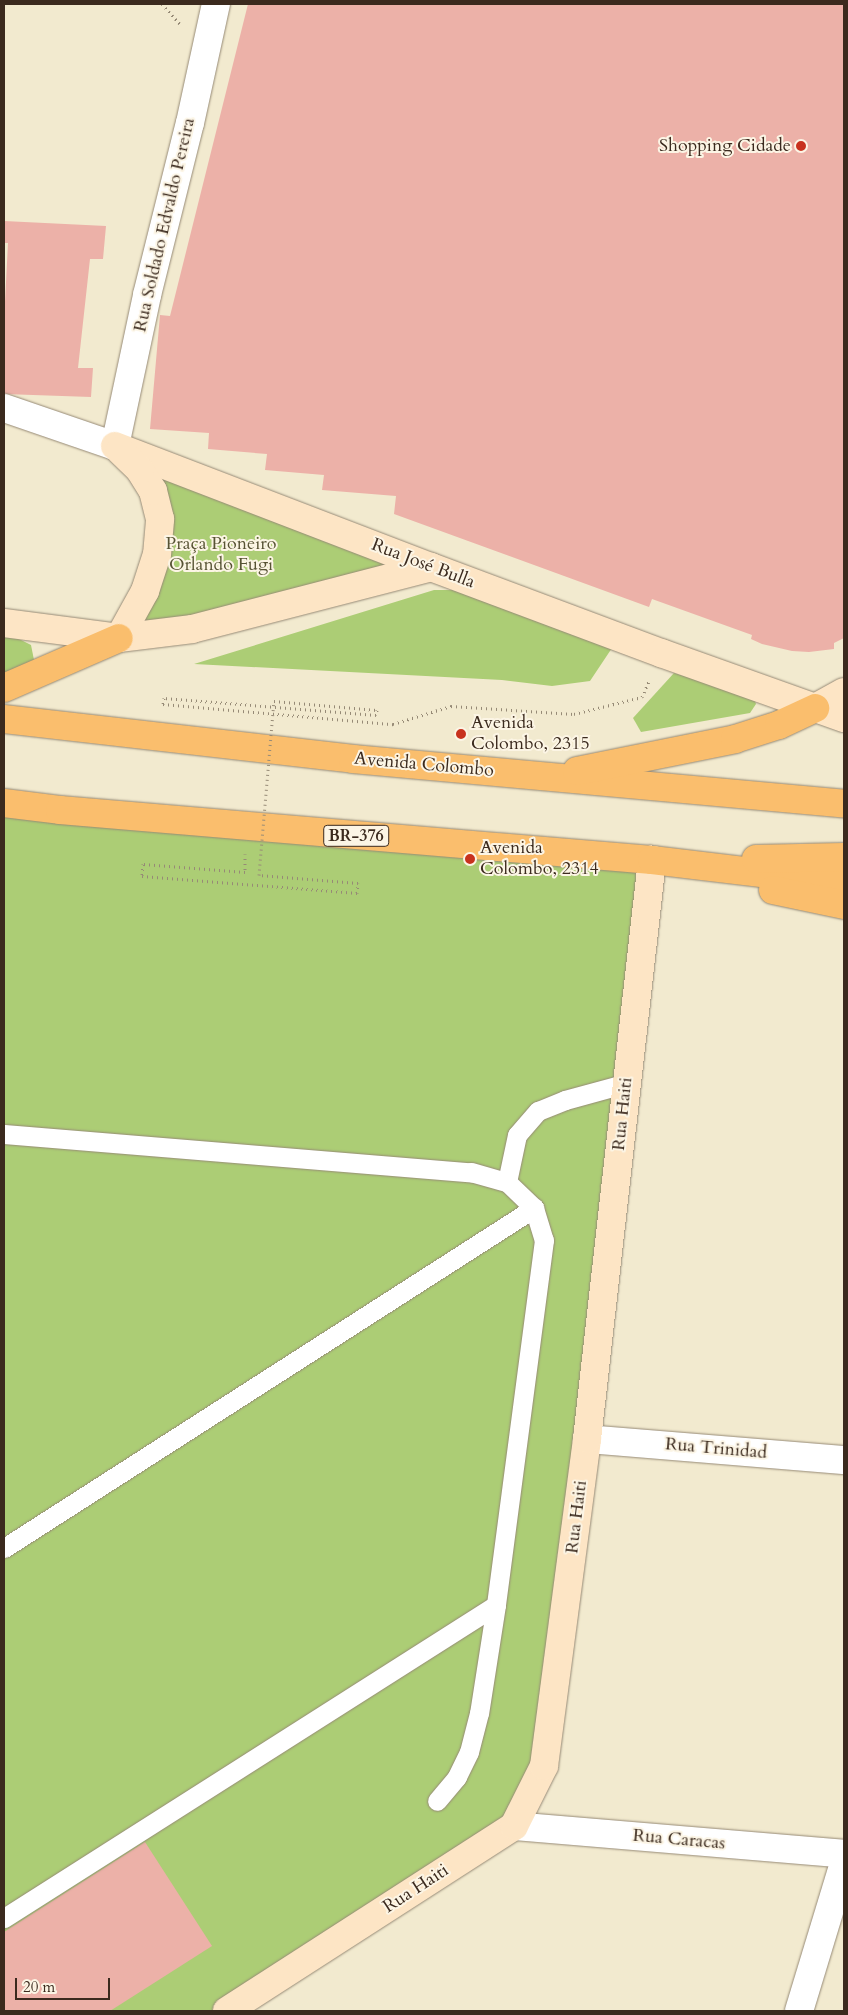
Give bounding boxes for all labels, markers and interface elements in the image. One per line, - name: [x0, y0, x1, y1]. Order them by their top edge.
- street label: Rua Soldado Edvaldo Pereira: [130, 116, 200, 334]
- place label: Shopping Cidade: [659, 135, 791, 157]
- marker: Shopping Cidade: [795, 140, 807, 152]
- park label: Praça Pioneiro Orlando Fugi: [165, 534, 277, 576]
- street label: Rua José Bulla: [368, 534, 478, 594]
- place label: Avenida Colombo, 2315: [471, 713, 590, 756]
- marker: Avenida Colombo, 2315: [455, 728, 467, 740]
- street label: Avenida Colombo: [353, 748, 495, 782]
- road number: BR-376: [322, 822, 390, 849]
- place label: Avenida Colombo, 2314: [480, 838, 599, 881]
- marker: Avenida Colombo, 2314: [464, 853, 476, 865]
- street label: Rua Haiti: [608, 1076, 638, 1152]
- street label: Rua Trinidad: [664, 1434, 768, 1464]
- street label: Rua Haiti: [562, 1479, 592, 1555]
- street label: Rua Caracas: [632, 1825, 726, 1855]
- street label: Rua Haiti: [379, 1860, 453, 1918]
- scale bar: [18, 1968, 112, 2000]
- text: 20 m: [23, 1977, 55, 1997]

